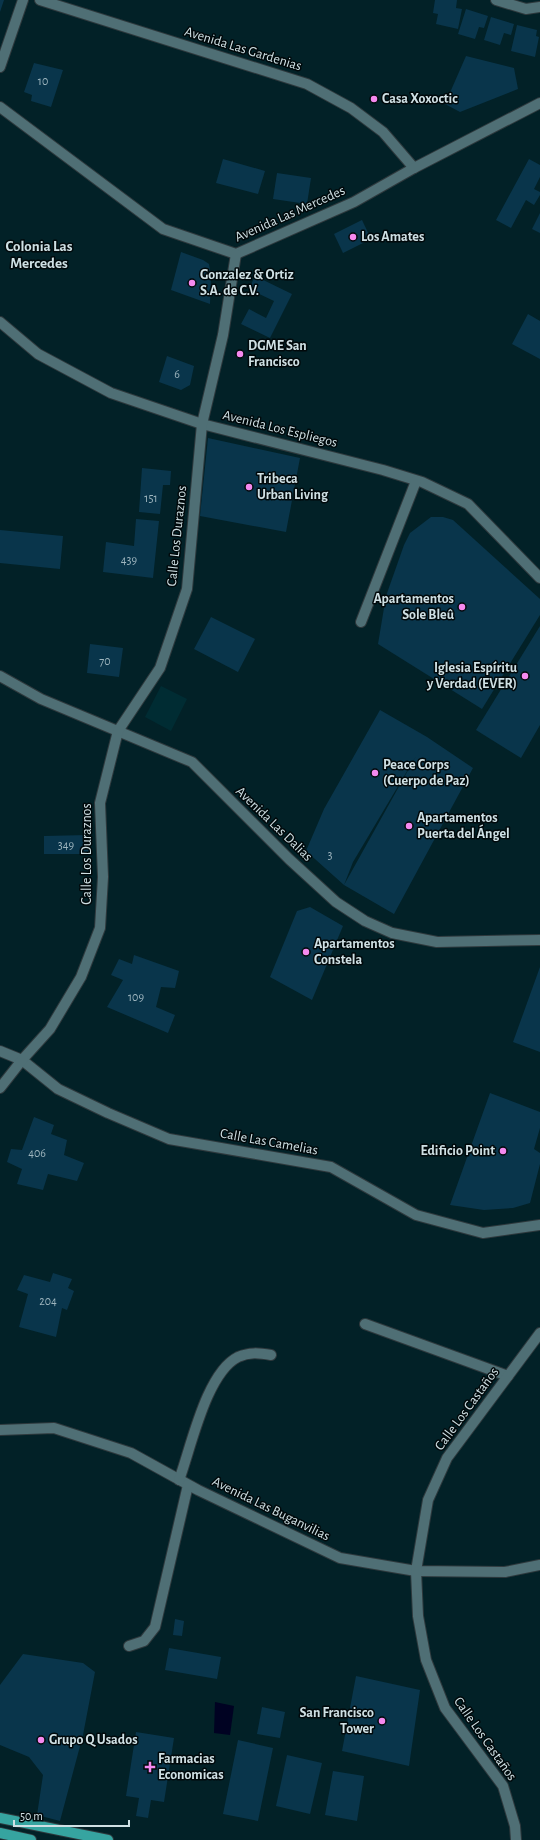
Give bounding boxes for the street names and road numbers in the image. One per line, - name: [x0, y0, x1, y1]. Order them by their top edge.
- street label: Avenida Las Gardenias: [183, 25, 303, 73]
- street label: Avenida Las Mercedes: [233, 183, 347, 245]
- street label: Avenida Los Espliegos: [221, 408, 339, 450]
- street label: Calle Los Duraznos: [165, 485, 189, 587]
- street label: Avenida Las Dalias: [233, 784, 315, 864]
- street label: Calle Los Duraznos: [80, 803, 94, 905]
- street label: Calle Las Camelias: [219, 1127, 319, 1157]
- street label: Calle Los Castaños: [432, 1365, 502, 1453]
- street label: Avenida Las Buganvilias: [210, 1474, 332, 1544]
- street label: Calle Los Castaños: [451, 1695, 519, 1783]

